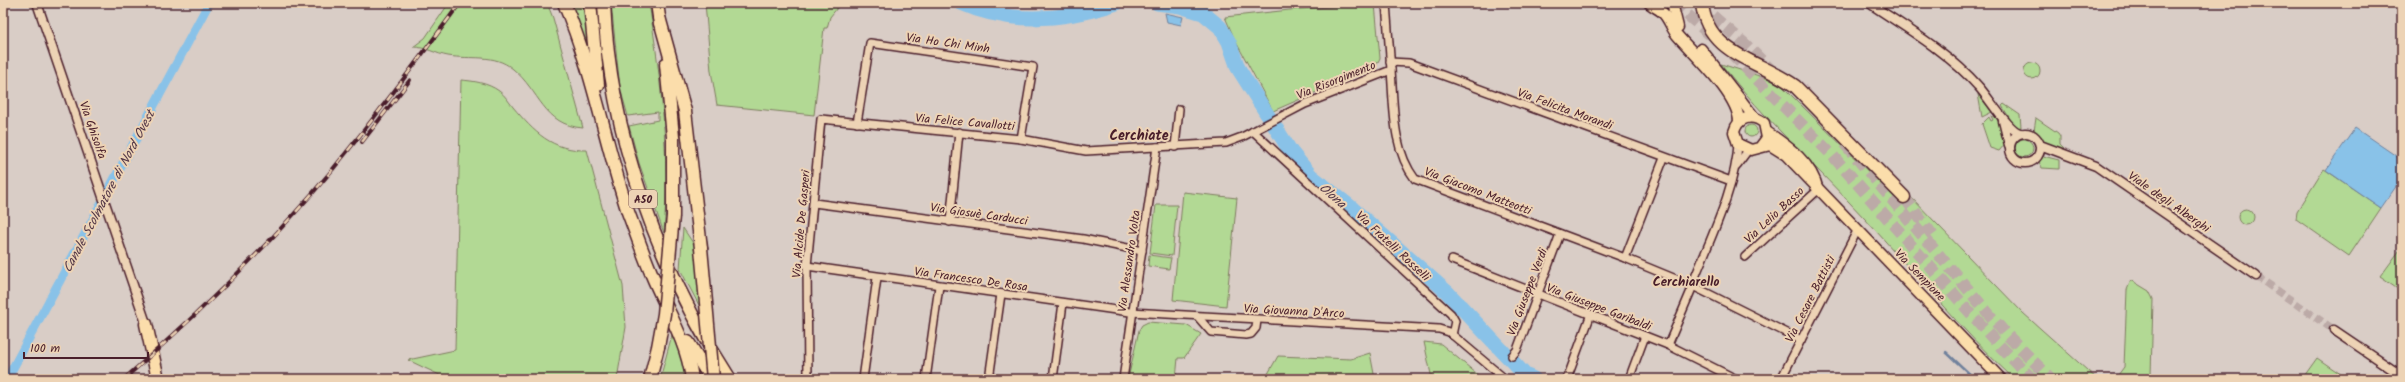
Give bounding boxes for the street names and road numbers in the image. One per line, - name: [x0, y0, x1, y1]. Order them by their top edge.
- street label: Via Ho Chi Minh: [905, 28, 991, 59]
- street label: Via Risorgimento: [1294, 56, 1379, 105]
- street label: Via Felicita Morandi: [1515, 83, 1616, 136]
- street label: Via Ghisolfa: [74, 99, 111, 162]
- street label: Via Felice Cavallotti: [914, 109, 1017, 136]
- street label: Via Giacomo Matteotti: [1421, 162, 1535, 221]
- street label: Viale degli Alberghi: [2124, 167, 2215, 239]
- street label: Via Alcide De Gasperi: [787, 168, 816, 279]
- street label: Via Lelio Basso: [1740, 182, 1809, 248]
- road number: A50: [629, 190, 657, 208]
- street label: Via Giosuè Carducci: [929, 198, 1030, 231]
- street label: Via Fratelli Rosselli: [1351, 207, 1435, 287]
- street label: Via Alessandro Volta: [1113, 208, 1146, 313]
- street label: Via Giuseppe Verdi: [1502, 245, 1553, 339]
- street label: Via Sempione: [1890, 245, 1950, 306]
- street label: Via Cesare Battisti: [1780, 251, 1841, 346]
- street label: Via Francesco De Rosa: [913, 262, 1029, 297]
- street label: Via Giuseppe Garibaldi: [1543, 279, 1655, 337]
- street label: Via Giovanna D'Arco: [1243, 299, 1345, 324]

